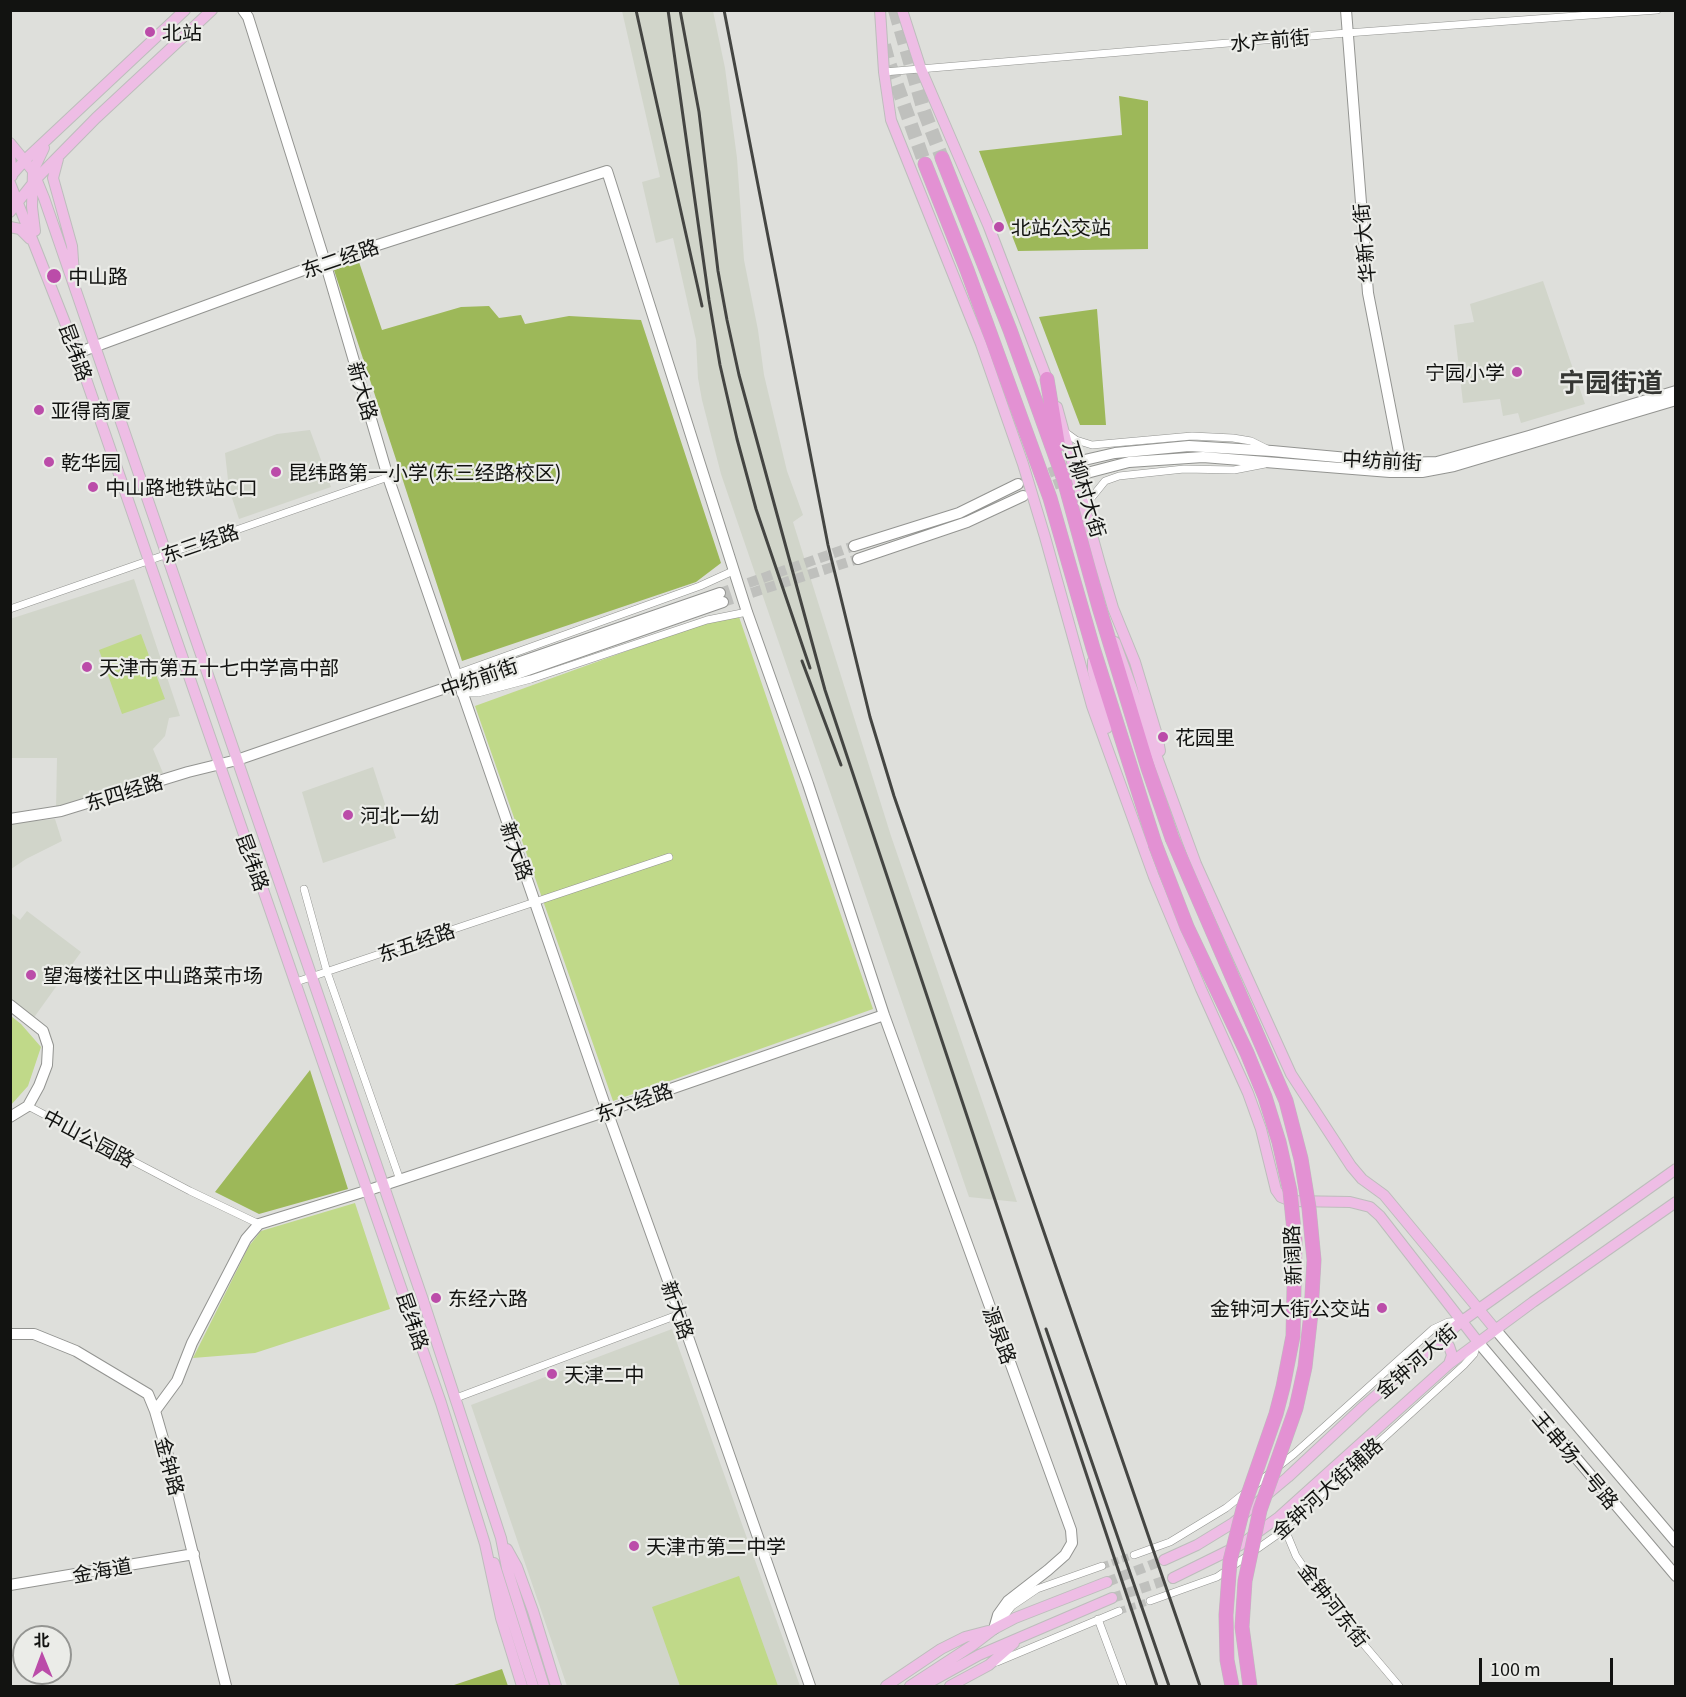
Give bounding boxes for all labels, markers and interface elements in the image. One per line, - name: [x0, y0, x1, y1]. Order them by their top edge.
- place label: 北站: [162, 20, 202, 44]
- marker: 北站: [143, 25, 157, 39]
- street label: 水产前街: [1229, 25, 1311, 55]
- street label: 华新大街: [1349, 202, 1379, 284]
- place label: 北站公交站: [1011, 215, 1111, 239]
- marker: 北站公交站: [992, 220, 1006, 234]
- street label: 东二经路: [298, 234, 382, 282]
- place label: 中山路: [68, 264, 128, 288]
- marker: 中山路: [45, 267, 63, 285]
- street label: 昆纬路: [54, 320, 98, 384]
- street label: 新大路: [343, 359, 383, 423]
- place label: 宁园小学: [1425, 360, 1505, 384]
- marker: 宁园小学: [1510, 365, 1524, 379]
- district label: 宁园街道: [1559, 366, 1663, 398]
- place label: 亚得商厦: [51, 398, 131, 422]
- marker: 亚得商厦: [32, 403, 46, 417]
- street label: 万柳村大街: [1059, 438, 1111, 540]
- street label: 中纺前街: [1341, 446, 1423, 474]
- place label: 乾华园: [61, 450, 121, 474]
- marker: 乾华园: [42, 455, 56, 469]
- place label: 昆纬路第一小学(东三经路校区): [288, 460, 562, 484]
- marker: 昆纬路第一小学(东三经路校区): [269, 465, 283, 479]
- place label: 中山路地铁站C口: [105, 475, 258, 499]
- marker: 中山路地铁站C口: [86, 480, 100, 494]
- street label: 东三经路: [158, 519, 242, 567]
- street label: 中纺前街: [437, 653, 521, 701]
- place label: 天津市第五十七中学高中部: [99, 655, 339, 679]
- marker: 天津市第五十七中学高中部: [80, 660, 94, 674]
- place label: 花园里: [1175, 725, 1235, 749]
- marker: 花园里: [1156, 730, 1170, 744]
- street label: 东四经路: [82, 769, 166, 815]
- place label: 河北一幼: [360, 803, 440, 827]
- marker: 河北一幼: [341, 808, 355, 822]
- street label: 新大路: [496, 819, 538, 883]
- street label: 昆纬路: [231, 830, 275, 894]
- street label: 东五经路: [374, 918, 458, 966]
- place label: 望海楼社区中山路菜市场: [43, 963, 263, 987]
- marker: 望海楼社区中山路菜市场: [24, 968, 38, 982]
- street label: 东六经路: [592, 1078, 676, 1126]
- street label: 中山公园路: [39, 1104, 139, 1172]
- street label: 新阔路: [1279, 1225, 1305, 1285]
- street label: 新大路: [657, 1278, 699, 1342]
- place label: 东经六路: [448, 1286, 528, 1310]
- street label: 昆纬路: [392, 1289, 434, 1353]
- marker: 东经六路: [429, 1291, 443, 1305]
- place label: 金钟河大街公交站: [1210, 1296, 1370, 1320]
- marker: 金钟河大街公交站: [1375, 1301, 1389, 1315]
- street label: 源泉路: [978, 1303, 1022, 1367]
- street label: 金钟河大街: [1370, 1319, 1462, 1403]
- place label: 天津二中: [564, 1362, 644, 1386]
- marker: 天津二中: [545, 1367, 559, 1381]
- street label: 王串场一号路: [1528, 1406, 1624, 1514]
- street label: 金钟河大街辅路: [1267, 1432, 1387, 1544]
- street label: 金钟路: [151, 1434, 189, 1498]
- place label: 天津市第二中学: [646, 1534, 786, 1558]
- marker: 天津市第二中学: [627, 1539, 641, 1553]
- street label: 金海道: [70, 1553, 134, 1587]
- street label: 金钟河东街: [1294, 1558, 1374, 1652]
- north arrow: [12, 1625, 72, 1685]
- text: 北: [33, 1627, 50, 1651]
- scale bar: [1482, 1646, 1616, 1684]
- text: 100 m: [1490, 1655, 1541, 1681]

